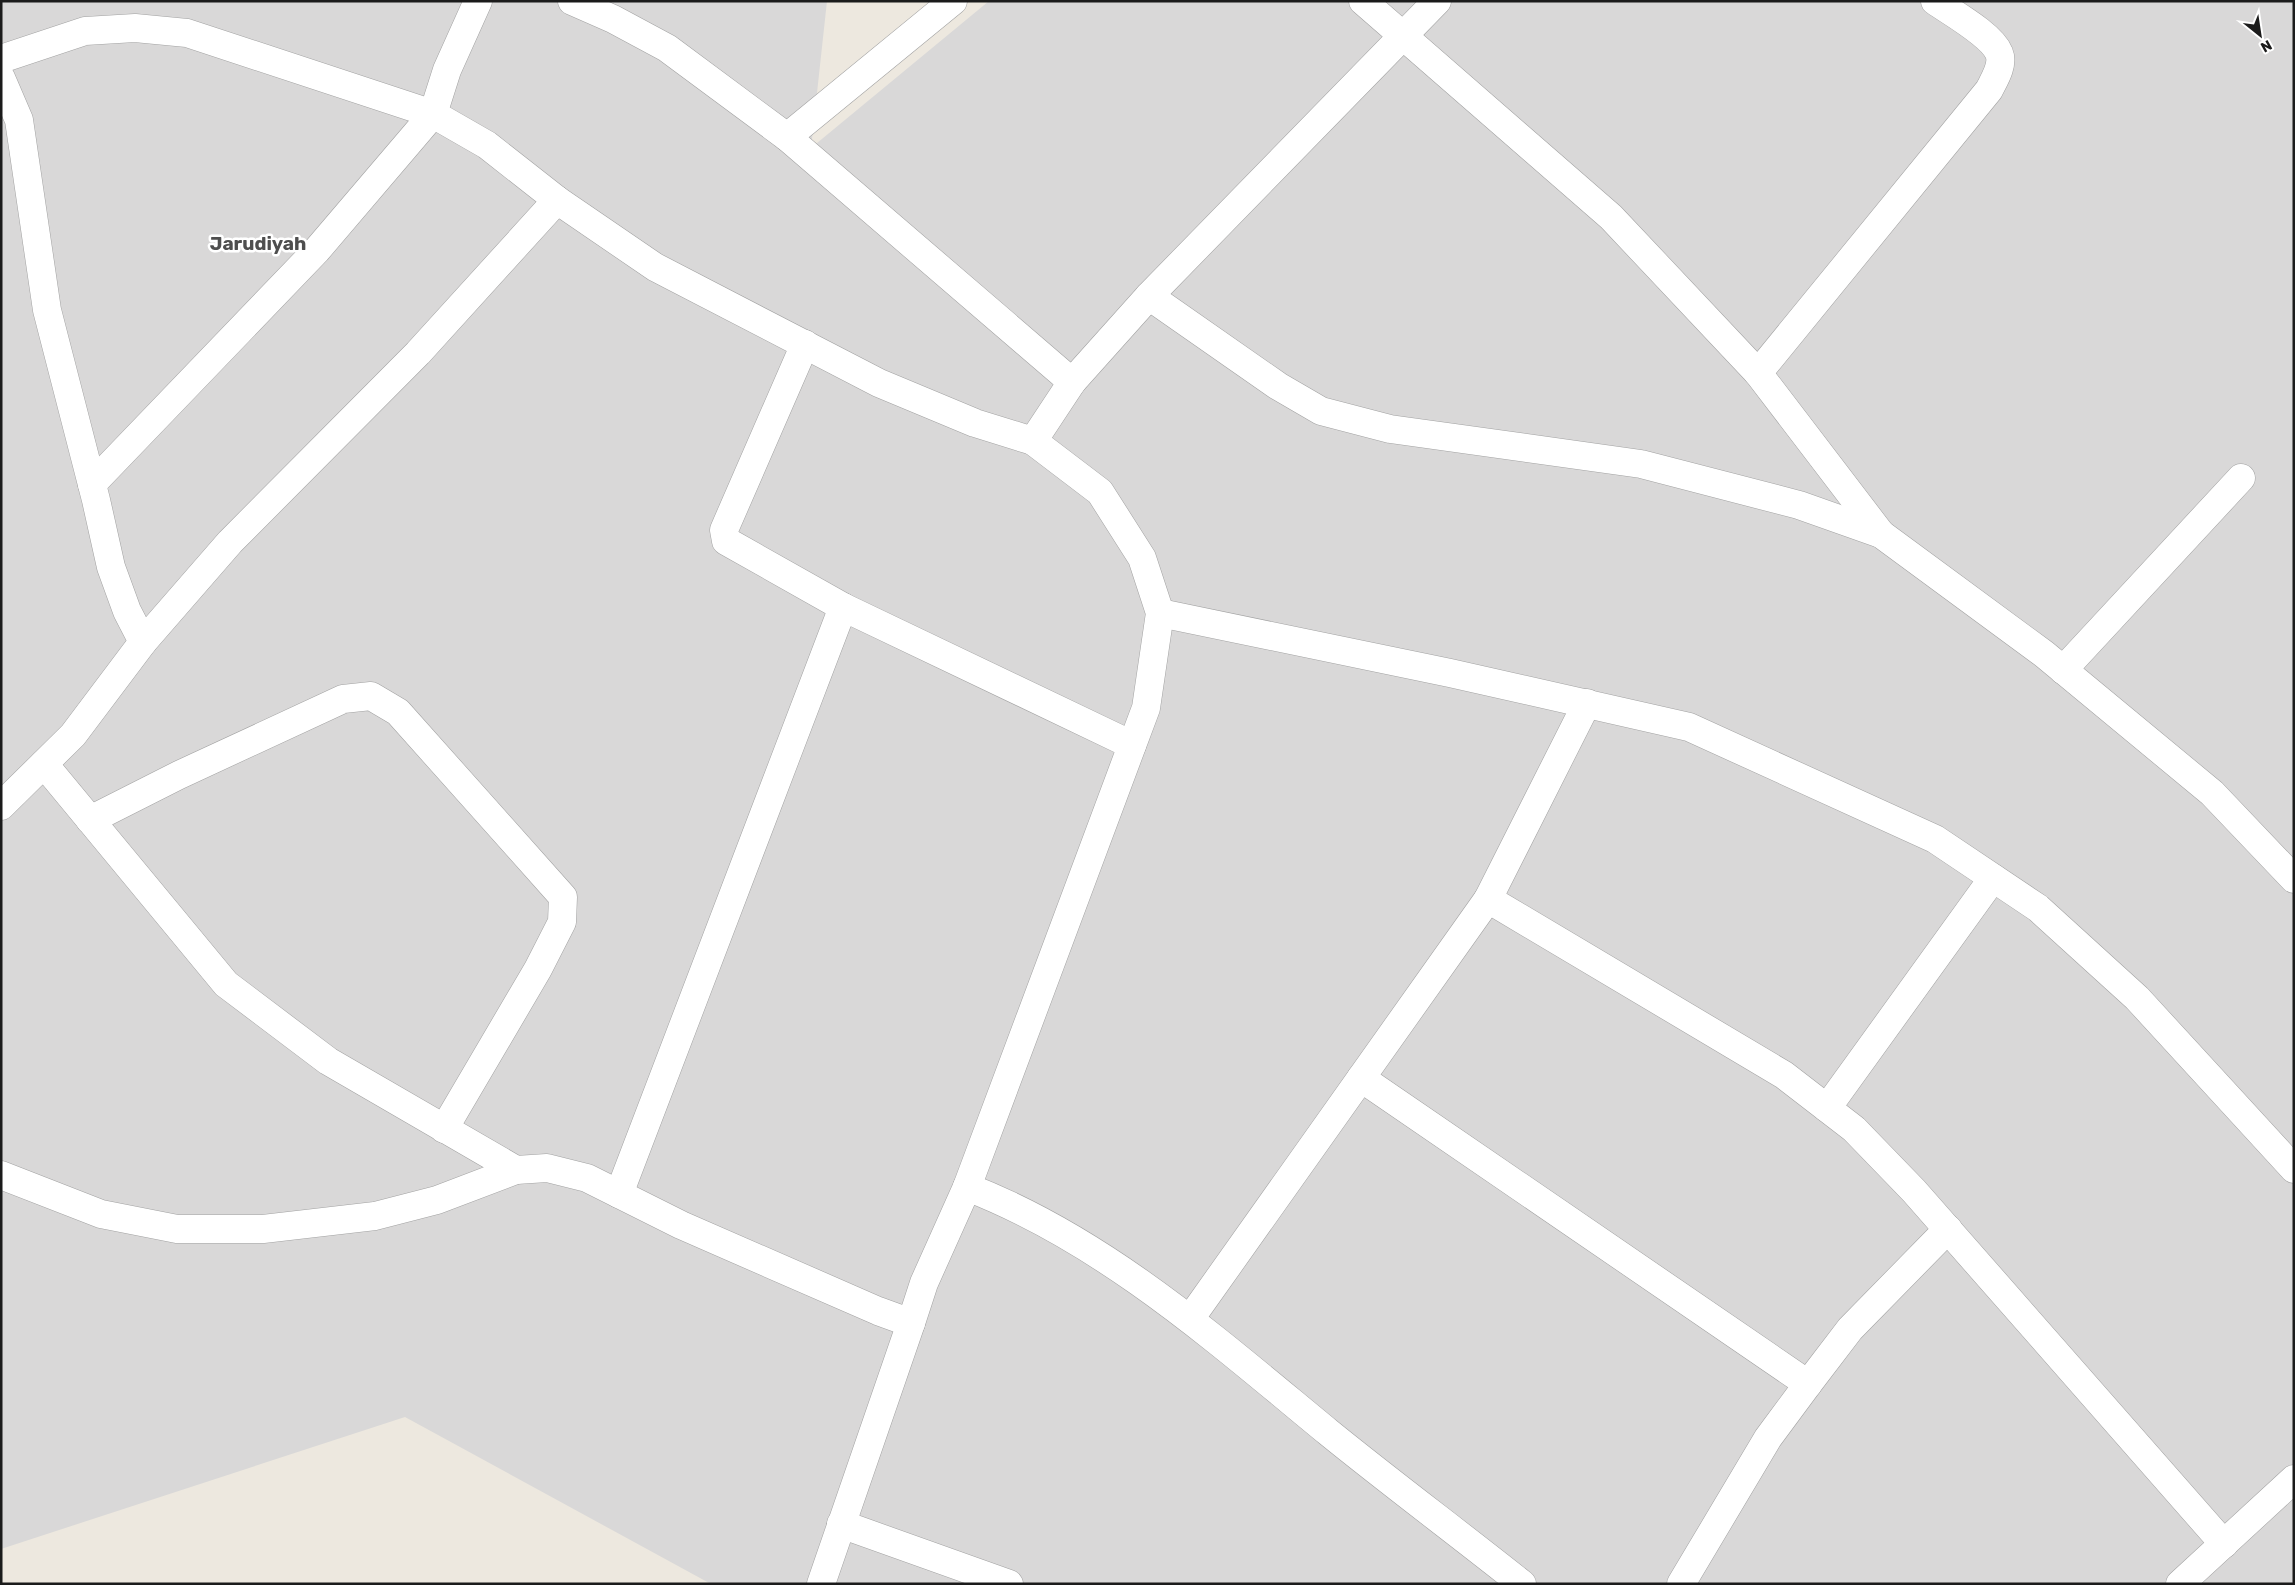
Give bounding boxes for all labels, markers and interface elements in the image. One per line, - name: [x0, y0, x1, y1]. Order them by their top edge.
- north arrow: [2235, 10, 2285, 60]
- text: N: [2258, 36, 2275, 56]
- district label: Jarudiyah: [210, 232, 306, 255]

